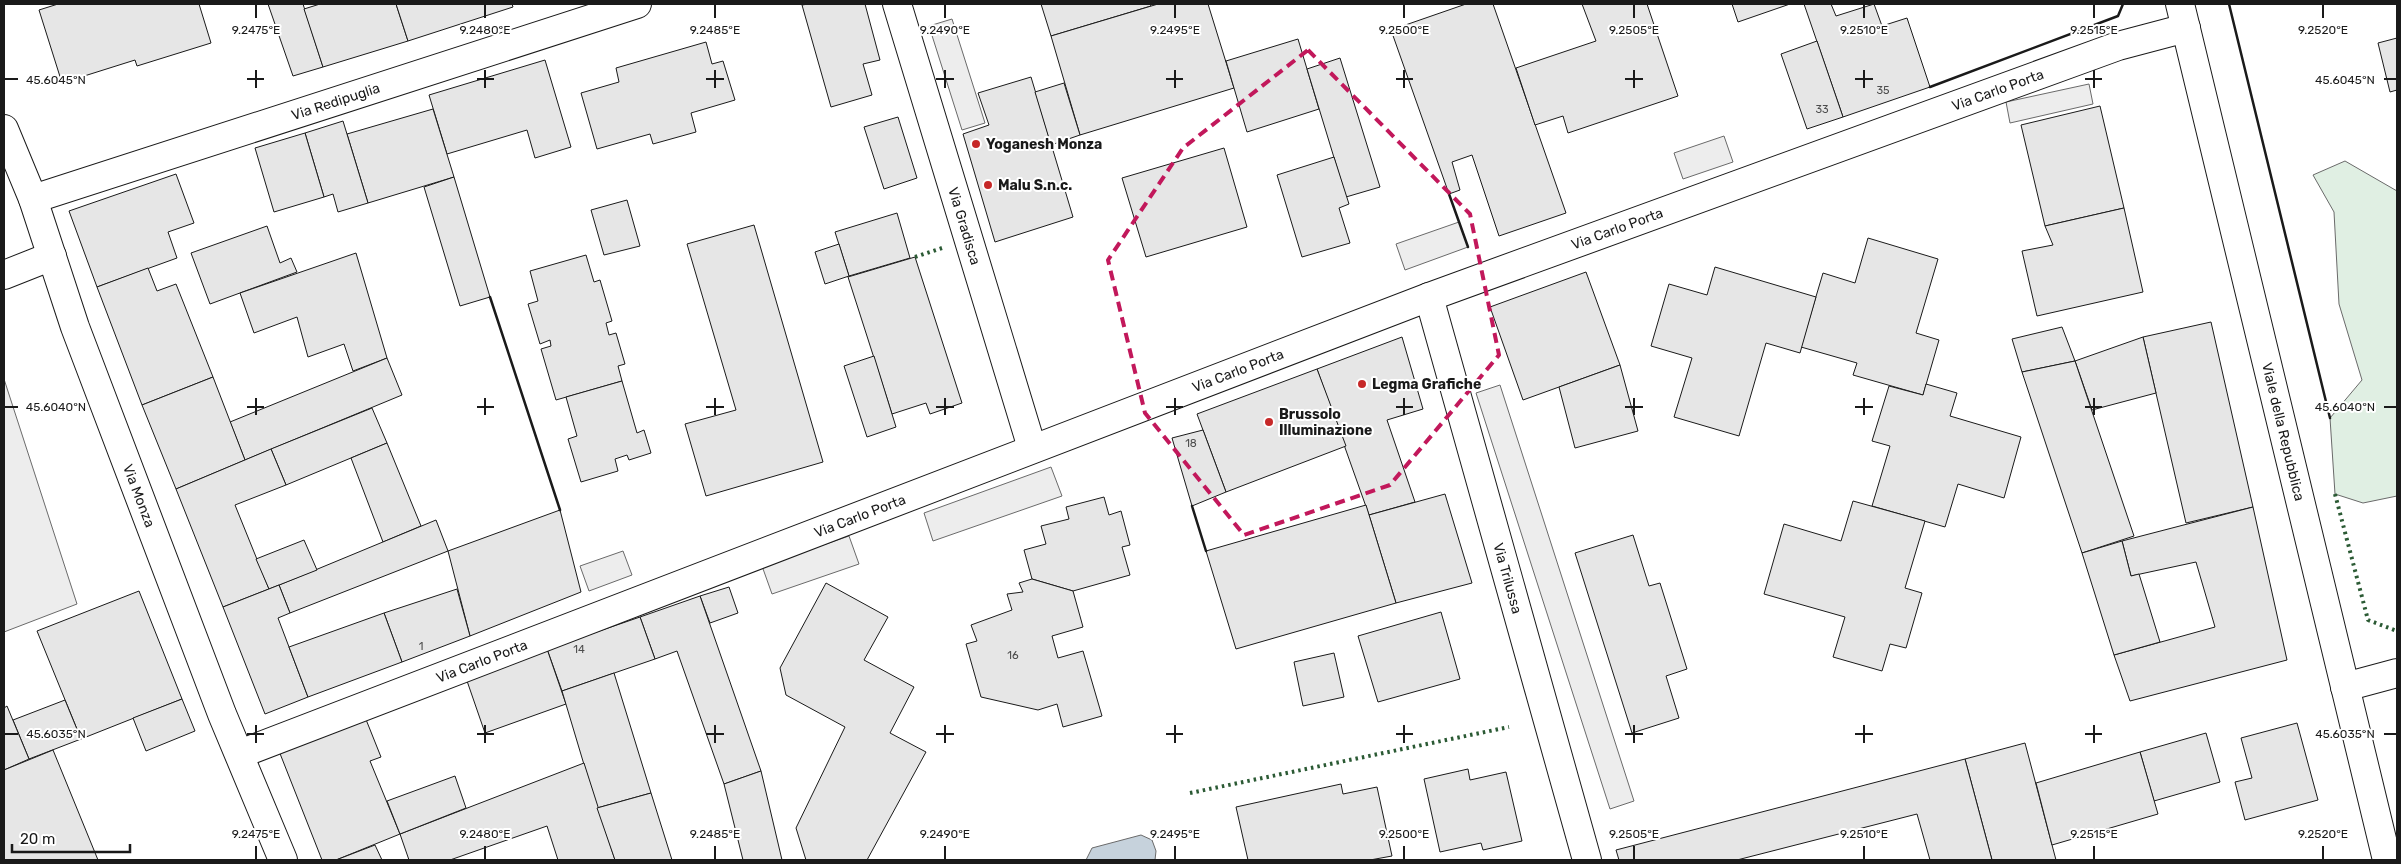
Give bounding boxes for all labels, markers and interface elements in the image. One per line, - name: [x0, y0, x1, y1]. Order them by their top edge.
- text: 9.2475°E: [232, 23, 280, 37]
- text: 9.2480°E: [460, 23, 510, 37]
- text: 9.2485°E: [690, 23, 740, 37]
- text: 9.2490°E: [920, 23, 970, 37]
- text: 9.2495°E: [1150, 23, 1200, 37]
- text: 9.2500°E: [1379, 23, 1429, 37]
- text: 9.2505°E: [1609, 23, 1659, 37]
- text: 9.2510°E: [1840, 23, 1888, 37]
- text: 9.2515°E: [2070, 23, 2118, 37]
- text: 9.2520°E: [2298, 23, 2348, 37]
- street label: Via Carlo Porta: [1950, 66, 2046, 115]
- text: 45.6045°N: [26, 73, 86, 87]
- text: 45.6045°N: [2315, 73, 2375, 87]
- street label: Via Redipuglia: [289, 80, 382, 124]
- house number: 35: [1876, 84, 1890, 97]
- house number: 33: [1815, 103, 1829, 116]
- place label: Yoganesh Monza: [986, 136, 1102, 153]
- marker: Yoganesh Monza: [970, 138, 982, 150]
- place label: Malu S.n.c.: [998, 177, 1072, 194]
- marker: Malu S.n.c.: [982, 179, 994, 191]
- street label: Via Gradisca: [944, 185, 984, 267]
- street label: Via Carlo Porta: [1569, 204, 1666, 253]
- street label: Via Carlo Porta: [1190, 346, 1286, 396]
- street label: Viale della Repubblica: [2258, 361, 2308, 503]
- place label: Legma Grafiche: [1372, 376, 1481, 393]
- marker: Legma Grafiche: [1356, 378, 1368, 390]
- text: 45.6040°N: [26, 400, 86, 414]
- text: 45.6040°N: [2315, 400, 2375, 414]
- place label: Brussolo Illuminazione: [1279, 406, 1372, 439]
- marker: Brussolo Illuminazione: [1263, 416, 1275, 428]
- house number: 18: [1185, 437, 1197, 450]
- street label: Via Monza: [119, 462, 158, 530]
- street label: Via Carlo Porta: [812, 491, 908, 541]
- street label: Via Trilussa: [1489, 541, 1525, 616]
- street label: Via Carlo Porta: [434, 636, 530, 687]
- house number: 1: [419, 640, 423, 653]
- house number: 14: [573, 643, 585, 656]
- house number: 16: [1007, 649, 1019, 662]
- text: 45.6035°N: [26, 727, 86, 741]
- text: 45.6035°N: [2315, 727, 2375, 741]
- scale bar: [12, 822, 130, 854]
- text: 9.2475°E: [232, 827, 280, 841]
- text: 9.2480°E: [460, 827, 510, 841]
- text: 9.2485°E: [690, 827, 740, 841]
- text: 9.2490°E: [920, 827, 970, 841]
- text: 9.2495°E: [1150, 827, 1200, 841]
- text: 9.2500°E: [1379, 827, 1429, 841]
- text: 9.2505°E: [1609, 827, 1659, 841]
- text: 9.2510°E: [1840, 827, 1888, 841]
- text: 9.2515°E: [2070, 827, 2118, 841]
- text: 9.2520°E: [2298, 827, 2348, 841]
- text: 20 m: [20, 830, 55, 848]

